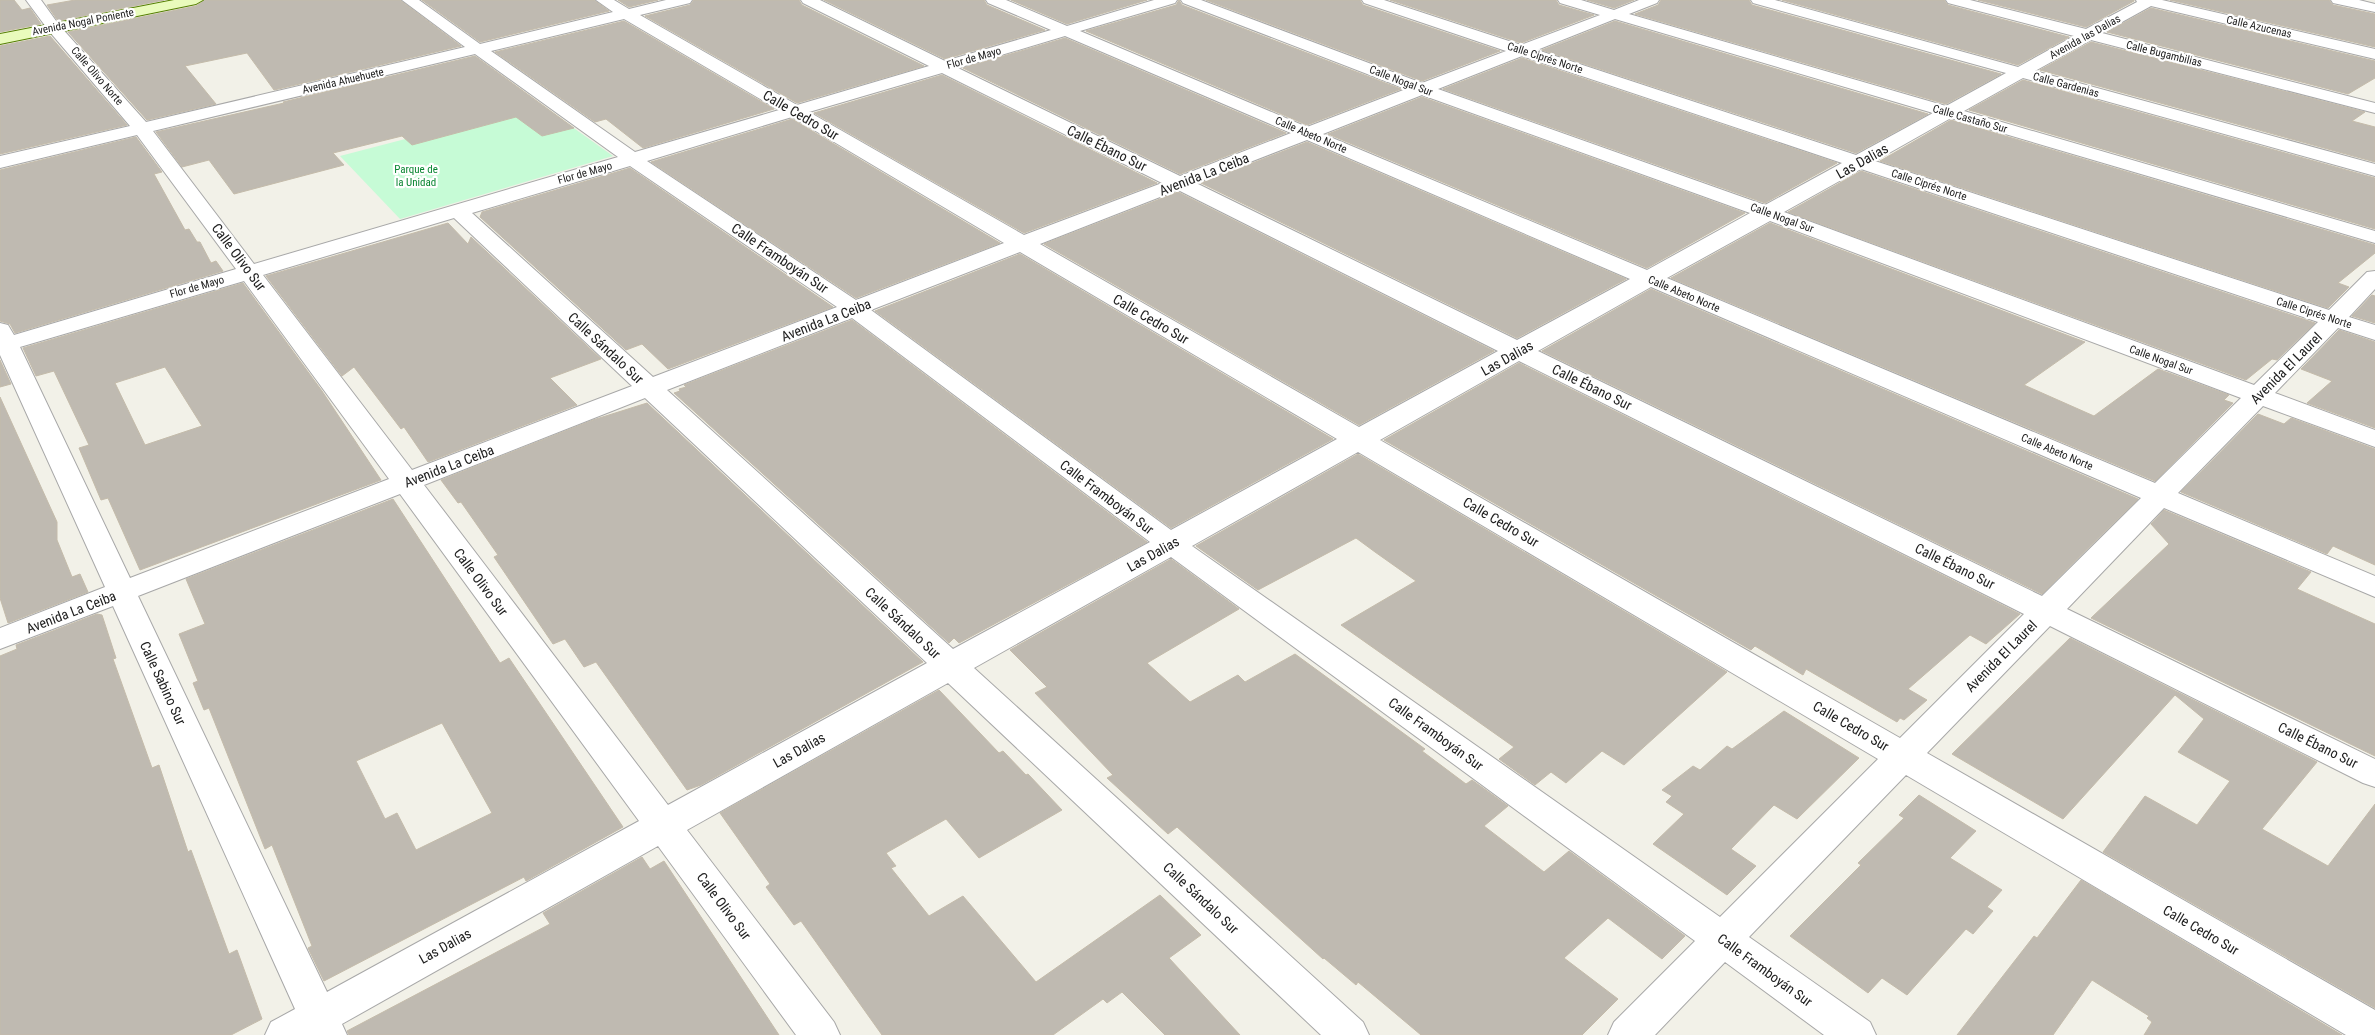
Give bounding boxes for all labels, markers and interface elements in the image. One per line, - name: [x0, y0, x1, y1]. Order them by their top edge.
- street label: Avenida Nogal Poniente: [31, 6, 135, 38]
- street label: Avenida las Dalias: [2047, 12, 2123, 62]
- street label: Calle Azucenas: [2225, 13, 2293, 41]
- street label: Calle Bugambilias: [2125, 38, 2203, 70]
- street label: Calle Ciprés Norte: [1506, 40, 1584, 76]
- street label: Calle Olivo Norte: [68, 44, 126, 108]
- street label: Flor de Mayo: [945, 44, 1003, 72]
- street label: Calle Nogal Sur: [1368, 63, 1435, 99]
- street label: Avenida Ahuehuete: [301, 65, 385, 97]
- street label: Calle Gardenias: [2031, 70, 2101, 100]
- street label: Calle Cedro Sur: [760, 87, 842, 143]
- street label: Calle Castaño Sur: [1931, 102, 2009, 136]
- street label: Calle Abeto Norte: [1273, 114, 1349, 156]
- street label: Calle Ébano Sur: [1065, 121, 1150, 174]
- street label: Las Dalias: [1833, 140, 1891, 182]
- street label: Avenida La Ceiba: [1157, 150, 1251, 198]
- street label: Flor de Mayo: [556, 159, 614, 187]
- park label: Parque de la Unidad: [394, 163, 438, 189]
- street label: Calle Ciprés Norte: [1890, 167, 1968, 203]
- street label: Calle Nogal Sur: [1748, 200, 1816, 236]
- street label: Calle Olivo Sur: [209, 220, 269, 294]
- street label: Calle Framboyán Sur: [729, 220, 831, 296]
- street label: Flor de Mayo: [168, 273, 226, 301]
- street label: Calle Abeto Norte: [1646, 273, 1722, 315]
- street label: Calle Cedro Sur: [1110, 291, 1192, 347]
- street label: Calle Ciprés Norte: [2275, 295, 2353, 331]
- street label: Avenida La Ceiba: [779, 296, 873, 344]
- street label: Calle Sándalo Sur: [565, 309, 647, 387]
- street label: Avenida El Laurel: [2247, 329, 2325, 407]
- street label: Las Dalias: [1478, 337, 1536, 379]
- street label: Calle Nogal Sur: [2127, 342, 2195, 378]
- street label: Calle Ébano Sur: [1550, 360, 1635, 413]
- street label: Calle Abeto Norte: [2019, 431, 2095, 473]
- street label: Avenida La Ceiba: [402, 442, 496, 490]
- street label: Calle Framboyán Sur: [1057, 457, 1157, 537]
- street label: Calle Cedro Sur: [1460, 494, 1542, 550]
- street label: Las Dalias: [1124, 533, 1182, 575]
- street label: Calle Ébano Sur: [1913, 539, 1998, 592]
- street label: Calle Olivo Sur: [451, 545, 511, 619]
- street label: Calle Sándalo Sur: [862, 584, 944, 662]
- street label: Avenida La Ceiba: [24, 588, 118, 636]
- street label: Avenida El Laurel: [1962, 617, 2040, 695]
- street label: Calle Sabino Sur: [137, 639, 189, 727]
- street label: Calle Framboyán Sur: [1386, 694, 1486, 774]
- street label: Calle Cedro Sur: [1810, 698, 1892, 754]
- street label: Calle Ébano Sur: [2276, 718, 2361, 771]
- street label: Las Dalias: [770, 729, 828, 771]
- street label: Calle Sándalo Sur: [1160, 859, 1242, 937]
- street label: Calle Olivo Sur: [694, 869, 754, 943]
- street label: Calle Cedro Sur: [2160, 902, 2242, 958]
- street label: Las Dalias: [416, 925, 474, 967]
- street label: Calle Framboyán Sur: [1715, 930, 1815, 1010]

